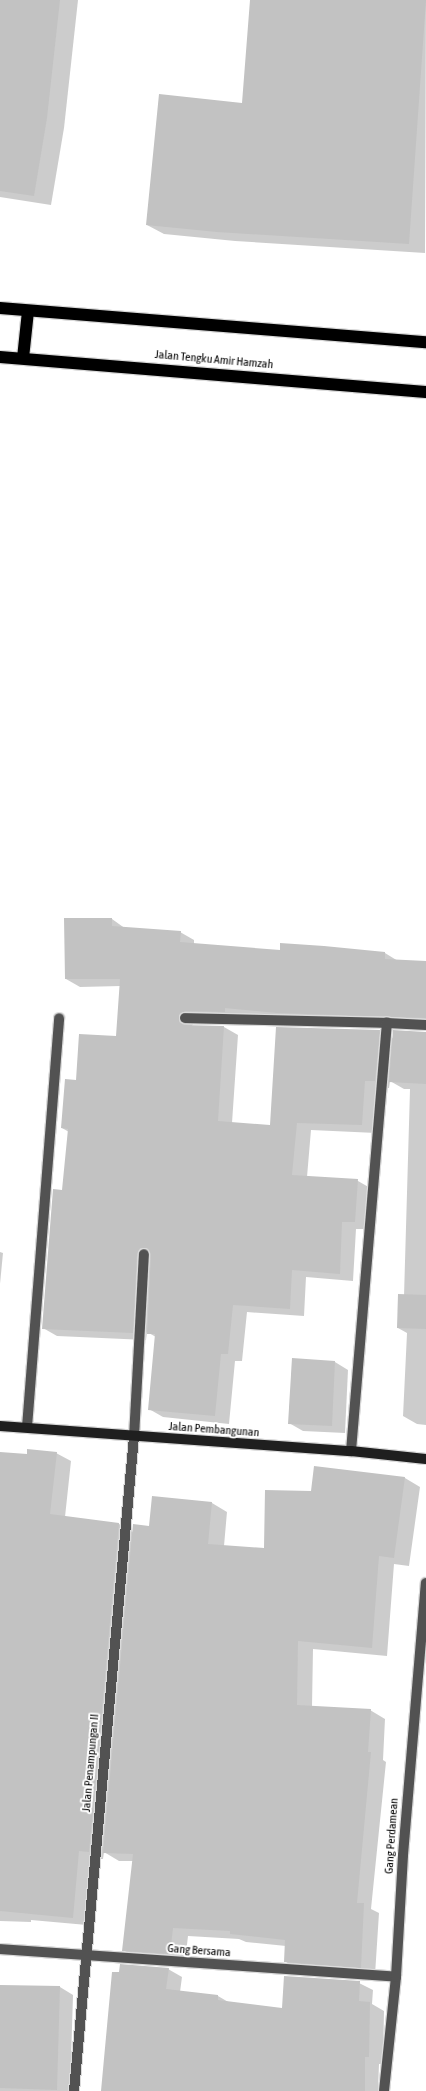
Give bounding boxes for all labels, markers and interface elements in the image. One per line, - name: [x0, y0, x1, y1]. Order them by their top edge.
- street label: Jalan Tengku Amir Hamzah: [154, 348, 274, 372]
- street label: Jalan Pembangunan: [168, 1420, 260, 1440]
- street label: Jalan Penampungan II: [80, 1713, 102, 1813]
- street label: Gang Perdamean: [382, 1798, 402, 1874]
- street label: Gang Bersama: [167, 1942, 231, 1960]

